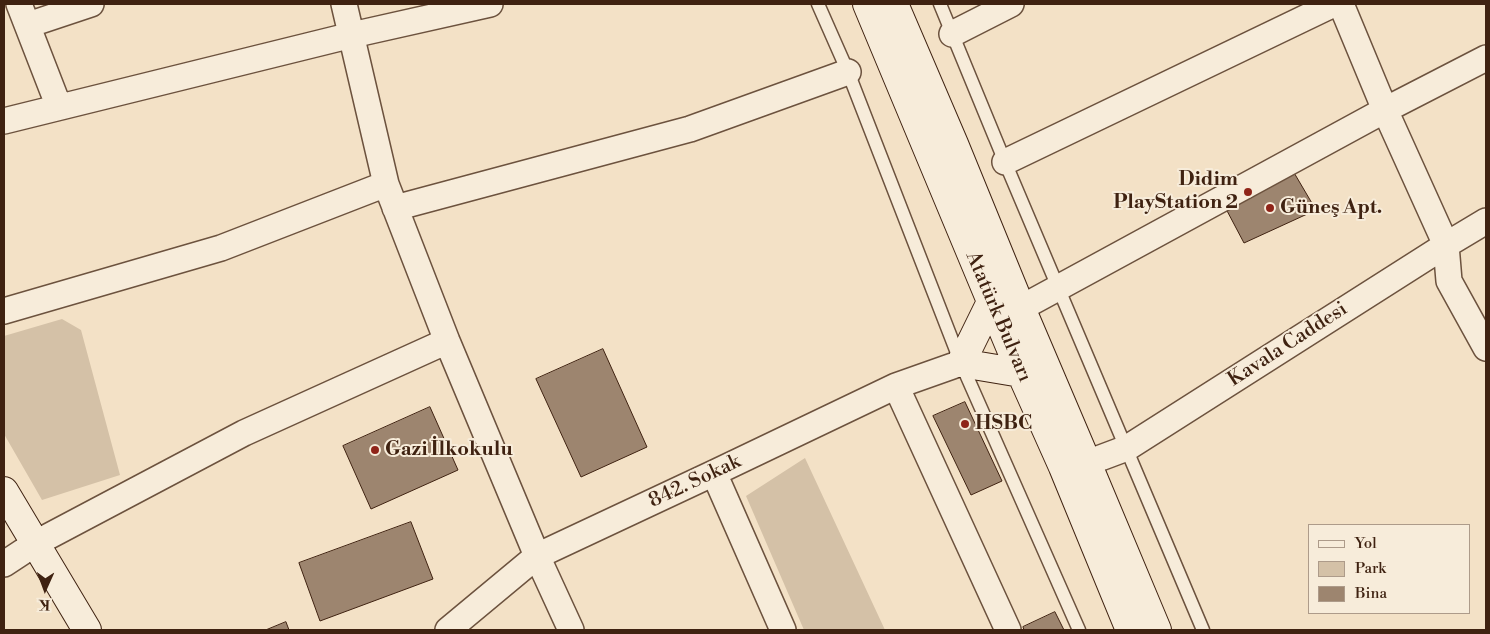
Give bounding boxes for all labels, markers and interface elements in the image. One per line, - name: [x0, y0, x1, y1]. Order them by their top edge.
- place label: Didim PlayStation 2: [1113, 168, 1238, 215]
- marker: Didim PlayStation 2: [1242, 186, 1254, 198]
- place label: Güneş Apt.: [1280, 196, 1382, 220]
- marker: Güneş Apt.: [1264, 202, 1276, 214]
- street label: Atatürk Bulvarı: [960, 248, 1036, 386]
- street label: Kavala Caddesi: [1224, 297, 1352, 393]
- place label: HSBC: [975, 412, 1032, 436]
- marker: HSBC: [959, 418, 971, 430]
- place label: Gazi İlkokulu: [385, 438, 513, 462]
- marker: Gazi İlkokulu: [369, 444, 381, 456]
- street label: 842. Sokak: [645, 450, 745, 514]
- legend: [1308, 524, 1470, 614]
- text: Yol: [1355, 534, 1377, 553]
- text: Park: [1355, 559, 1386, 578]
- north arrow: [20, 564, 70, 614]
- text: Bina: [1355, 584, 1387, 603]
- text: K: [38, 595, 50, 613]

